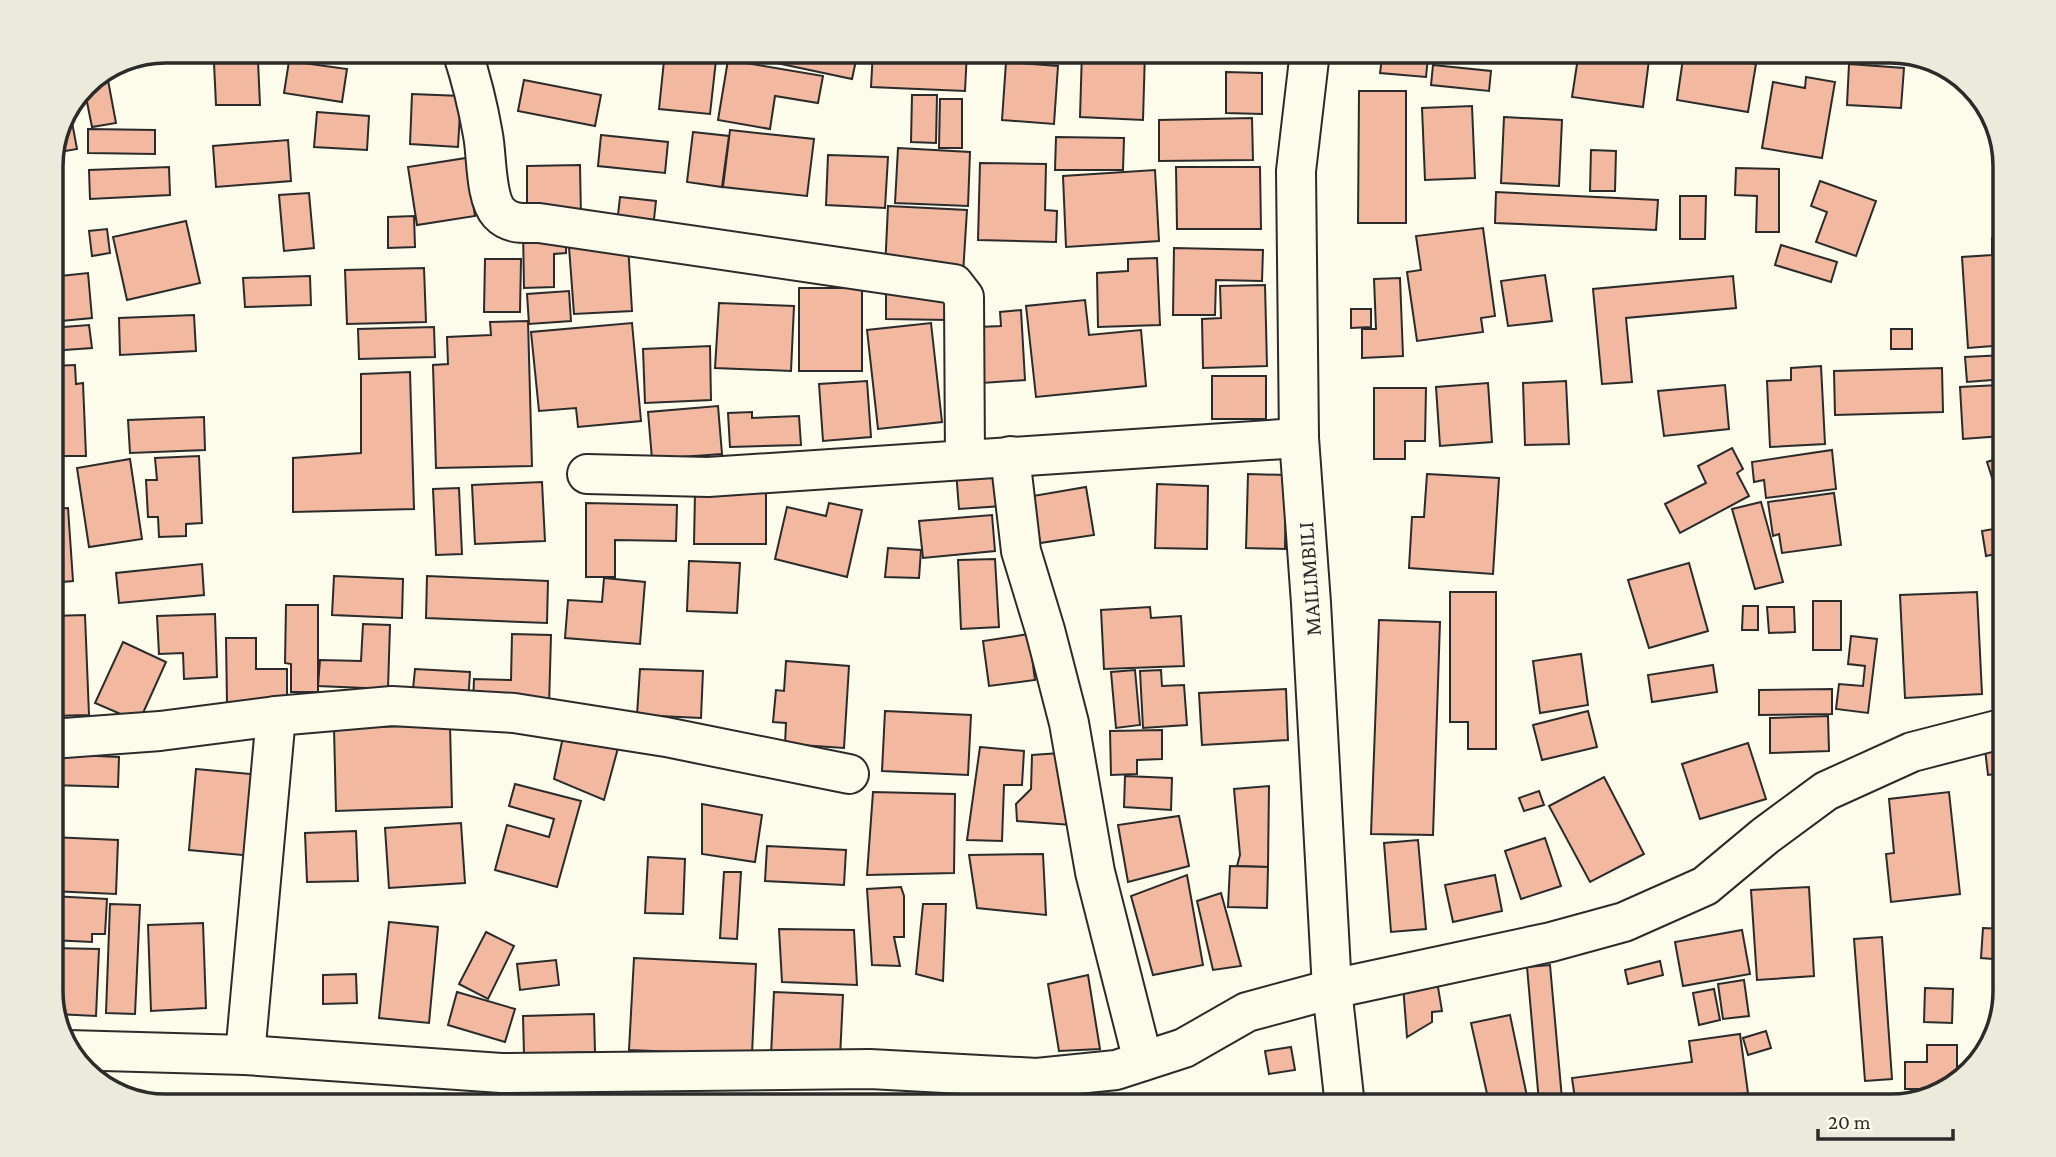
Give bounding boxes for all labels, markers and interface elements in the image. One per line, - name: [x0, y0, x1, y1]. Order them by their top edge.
- street label: MAILIMBILI: [1292, 521, 1326, 637]
- scale bar: [1818, 1098, 1953, 1142]
- text: 20 m: [1828, 1110, 1871, 1134]

